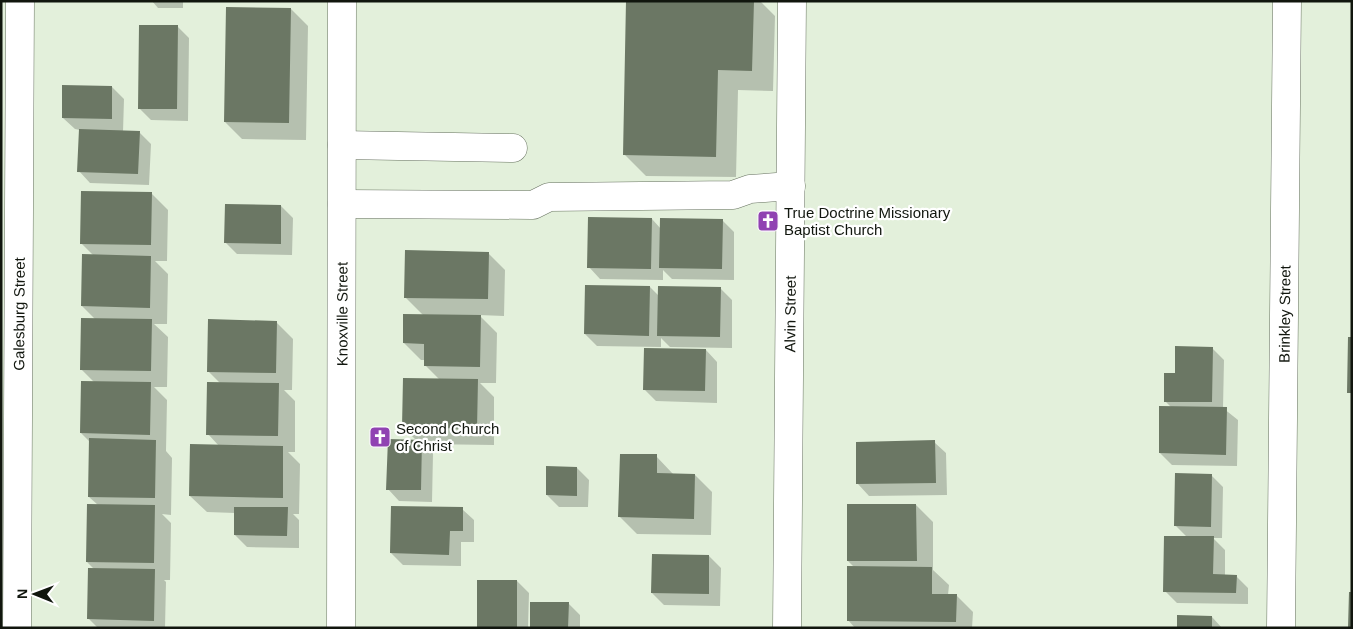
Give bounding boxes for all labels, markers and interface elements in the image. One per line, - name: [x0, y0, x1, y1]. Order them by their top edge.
- place label: True Doctrine Missionary Baptist Church: [784, 204, 951, 238]
- church icon: True Doctrine Missionary Baptist Church: [756, 209, 780, 233]
- street label: Galesburg Street: [10, 256, 27, 371]
- street label: Knoxville Street: [333, 261, 350, 366]
- street label: Brinkley Street: [1275, 264, 1293, 363]
- street label: Alvin Street: [781, 275, 798, 352]
- place label: Second Church of Christ: [396, 420, 499, 454]
- church icon: Second Church of Christ: [368, 425, 392, 449]
- north arrow: [10, 569, 60, 619]
- text: N: [14, 589, 30, 599]

